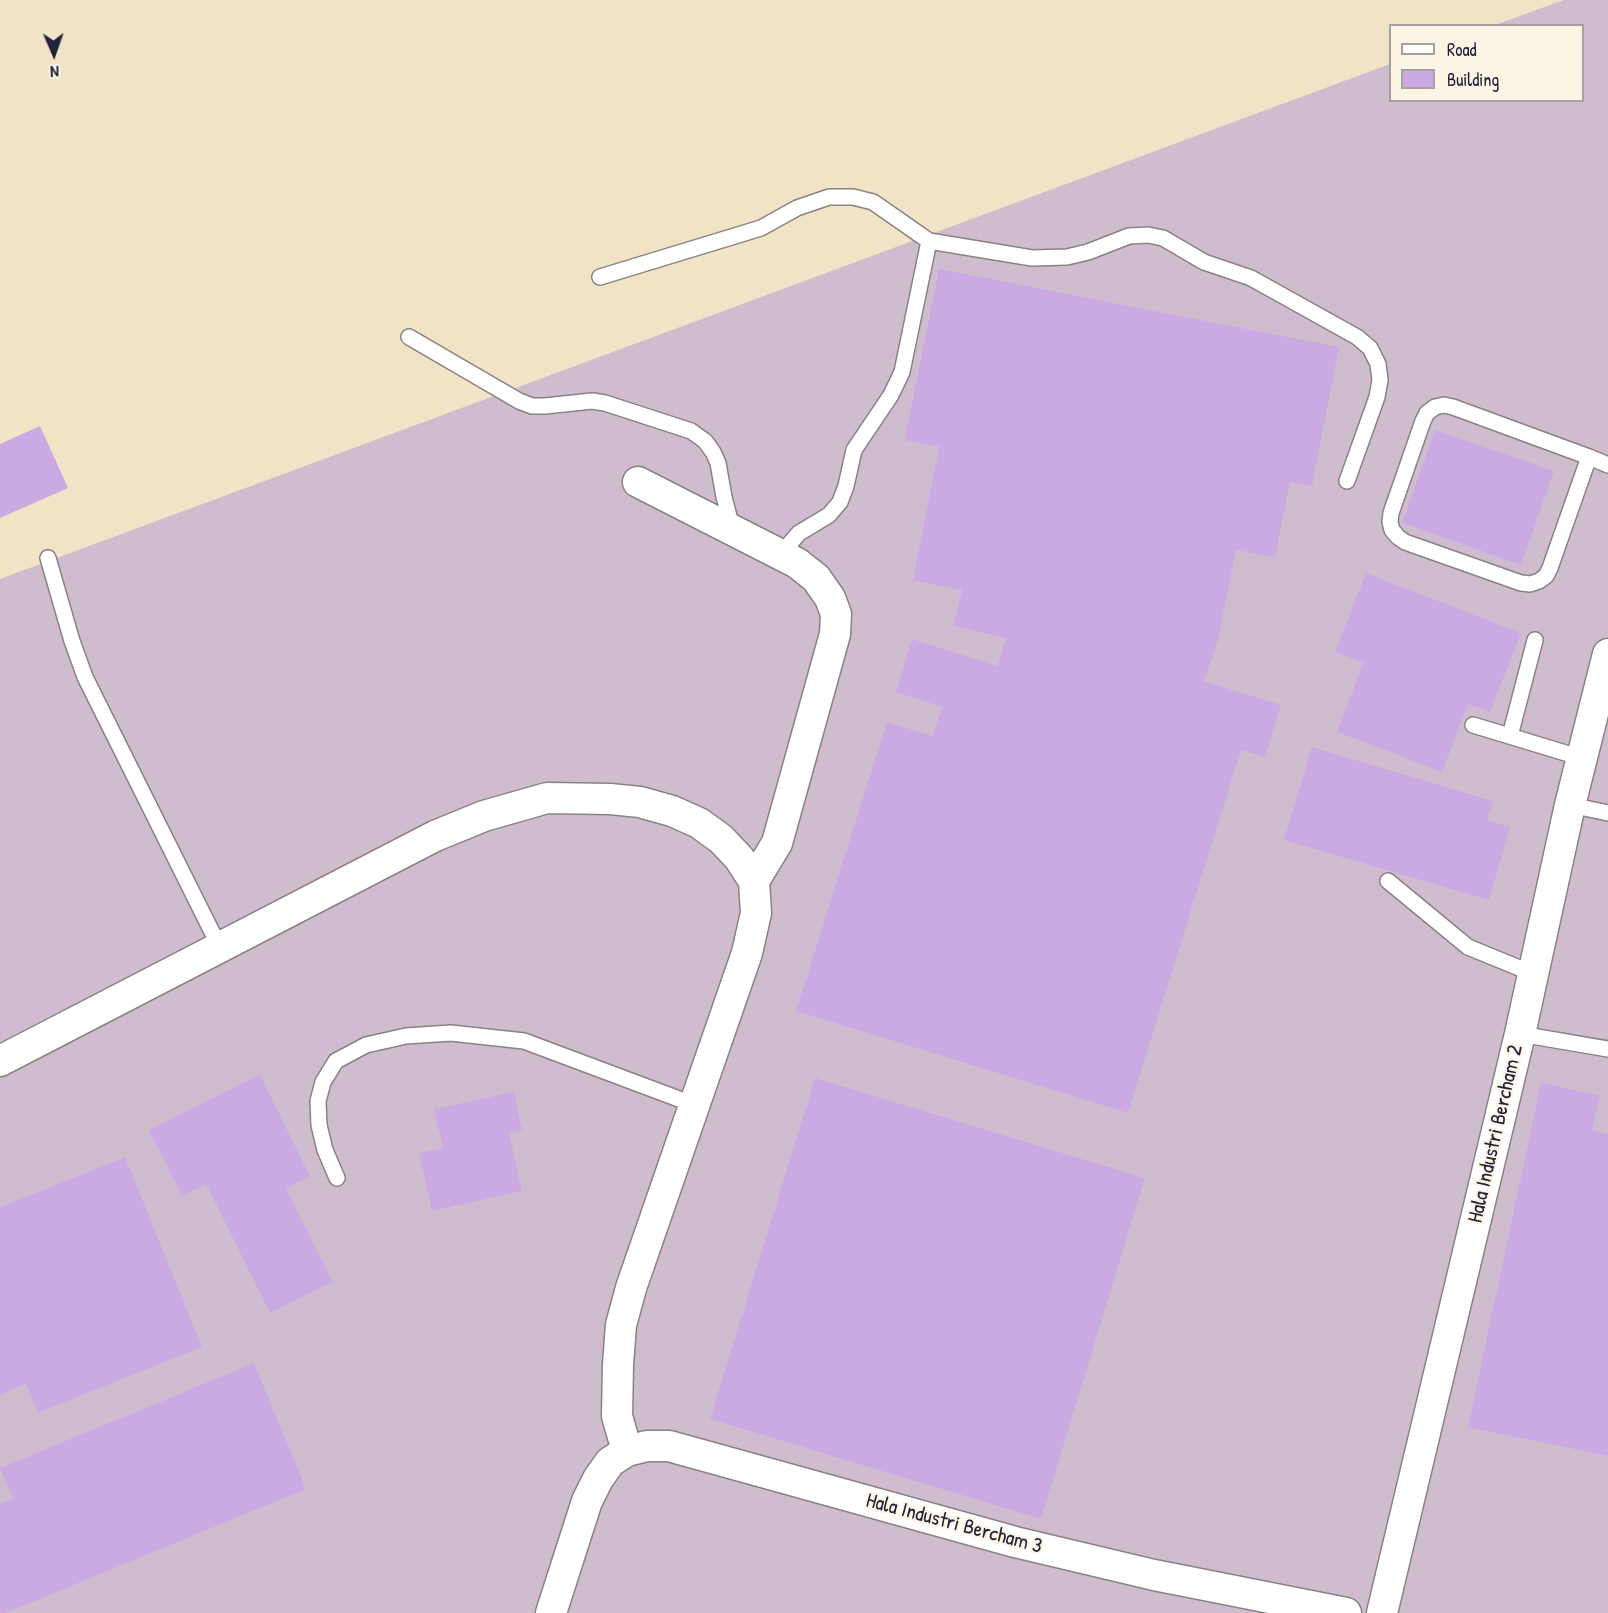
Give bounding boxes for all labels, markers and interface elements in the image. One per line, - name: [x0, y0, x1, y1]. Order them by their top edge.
- north arrow: [24, 24, 84, 84]
- legend: [1389, 24, 1584, 102]
- text: Road: [1447, 37, 1477, 62]
- text: N: [50, 61, 59, 83]
- text: Building: [1447, 67, 1499, 92]
- street label: Hala Industri Bercham 2: [1463, 1043, 1529, 1225]
- street label: Hala Industri Bercham 3: [863, 1488, 1045, 1560]

